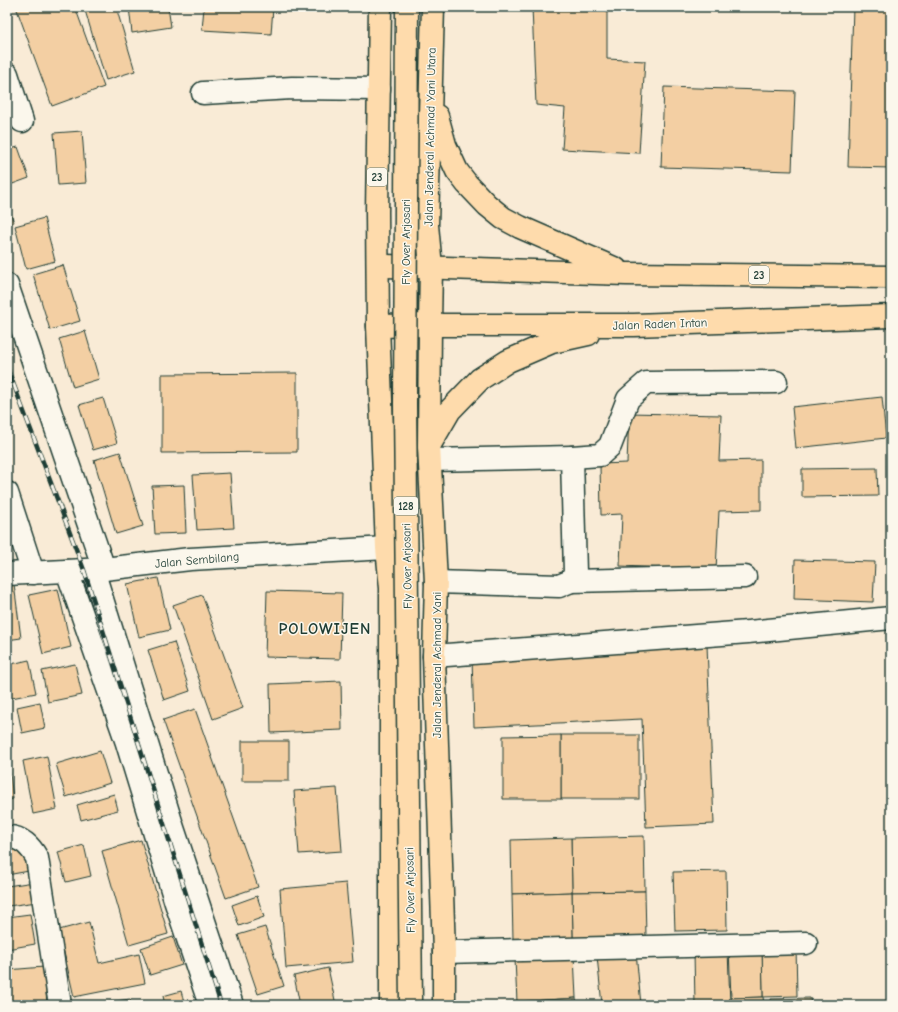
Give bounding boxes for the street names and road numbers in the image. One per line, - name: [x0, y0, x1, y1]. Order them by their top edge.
- street label: Jalan Jenderal Achmad Yani Utara: [421, 47, 439, 227]
- road number: 23: [367, 168, 387, 186]
- street label: Fly Over Arjosari: [399, 199, 413, 285]
- road number: 23: [749, 266, 769, 284]
- street label: Jalan Raden Intan: [612, 315, 708, 333]
- road number: 128: [394, 497, 418, 515]
- street label: Fly Over Arjosari: [399, 523, 415, 609]
- street label: Jalan Sembilang: [154, 549, 240, 571]
- street label: Jalan Jenderal Achmad Yani: [430, 592, 444, 738]
- street label: Fly Over Arjosari: [402, 847, 418, 933]

